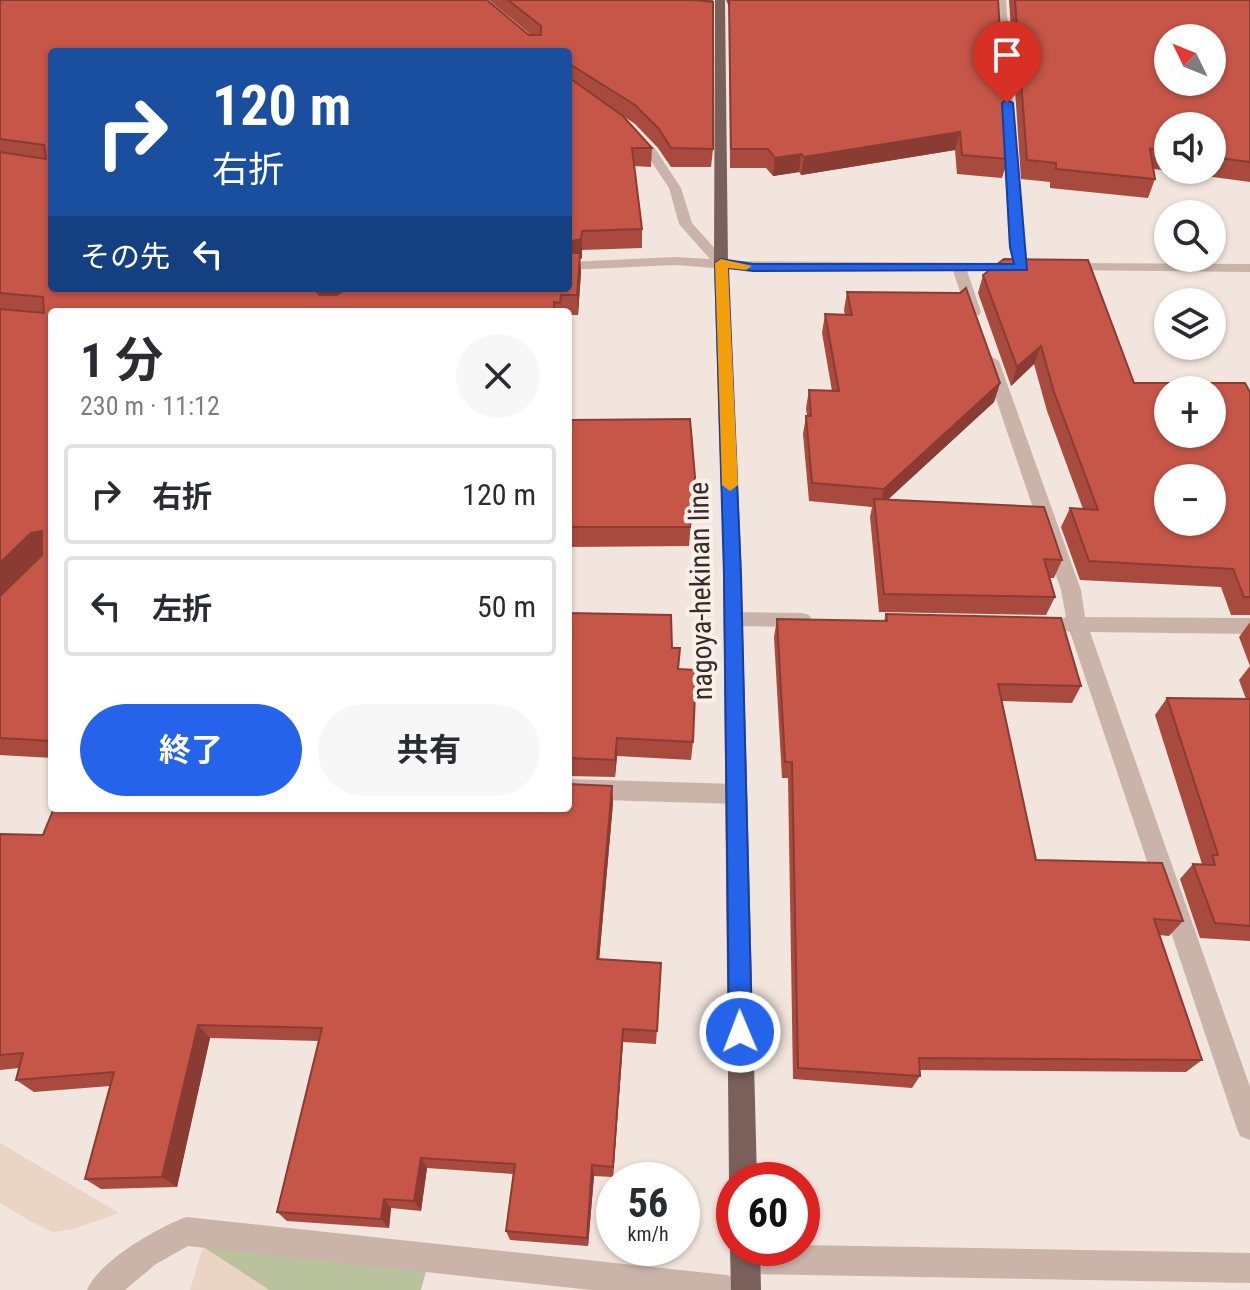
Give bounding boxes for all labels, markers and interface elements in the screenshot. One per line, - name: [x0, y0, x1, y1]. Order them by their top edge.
- pin: [973, 21, 1041, 103]
- north arrow: [1154, 24, 1226, 96]
- map controls: [1154, 24, 1226, 536]
- icon: arrive: [985, 33, 1029, 77]
- text: 120 m: [212, 73, 351, 139]
- icon: right: [80, 80, 184, 184]
- button: sound: [1154, 112, 1226, 184]
- text: 右折: [212, 149, 284, 191]
- button: search: [1154, 200, 1226, 272]
- icon: left: [186, 232, 230, 276]
- text: その先: [80, 239, 170, 274]
- button: layers: [1154, 288, 1226, 360]
- text: 1 分: [80, 332, 163, 389]
- button: close: [456, 334, 540, 418]
- button: +: [1154, 376, 1226, 448]
- text: 230 m · 11:12: [80, 391, 220, 421]
- button: −: [1154, 464, 1226, 536]
- icon: right: [84, 472, 128, 516]
- text: 120 m: [462, 477, 536, 512]
- text: 右折: [152, 479, 212, 514]
- street label: nagoya-hekinan line: [682, 481, 719, 701]
- icon: left: [84, 584, 128, 628]
- text: 50 m: [477, 589, 536, 624]
- text: 左折: [152, 591, 212, 626]
- button: 終了: [80, 704, 302, 796]
- button: 共有: [318, 704, 540, 796]
- position arrow: [698, 990, 782, 1074]
- speed limit sign: 60: [716, 1162, 820, 1266]
- text: 56: [628, 1180, 668, 1227]
- text: km/h: [627, 1222, 669, 1246]

